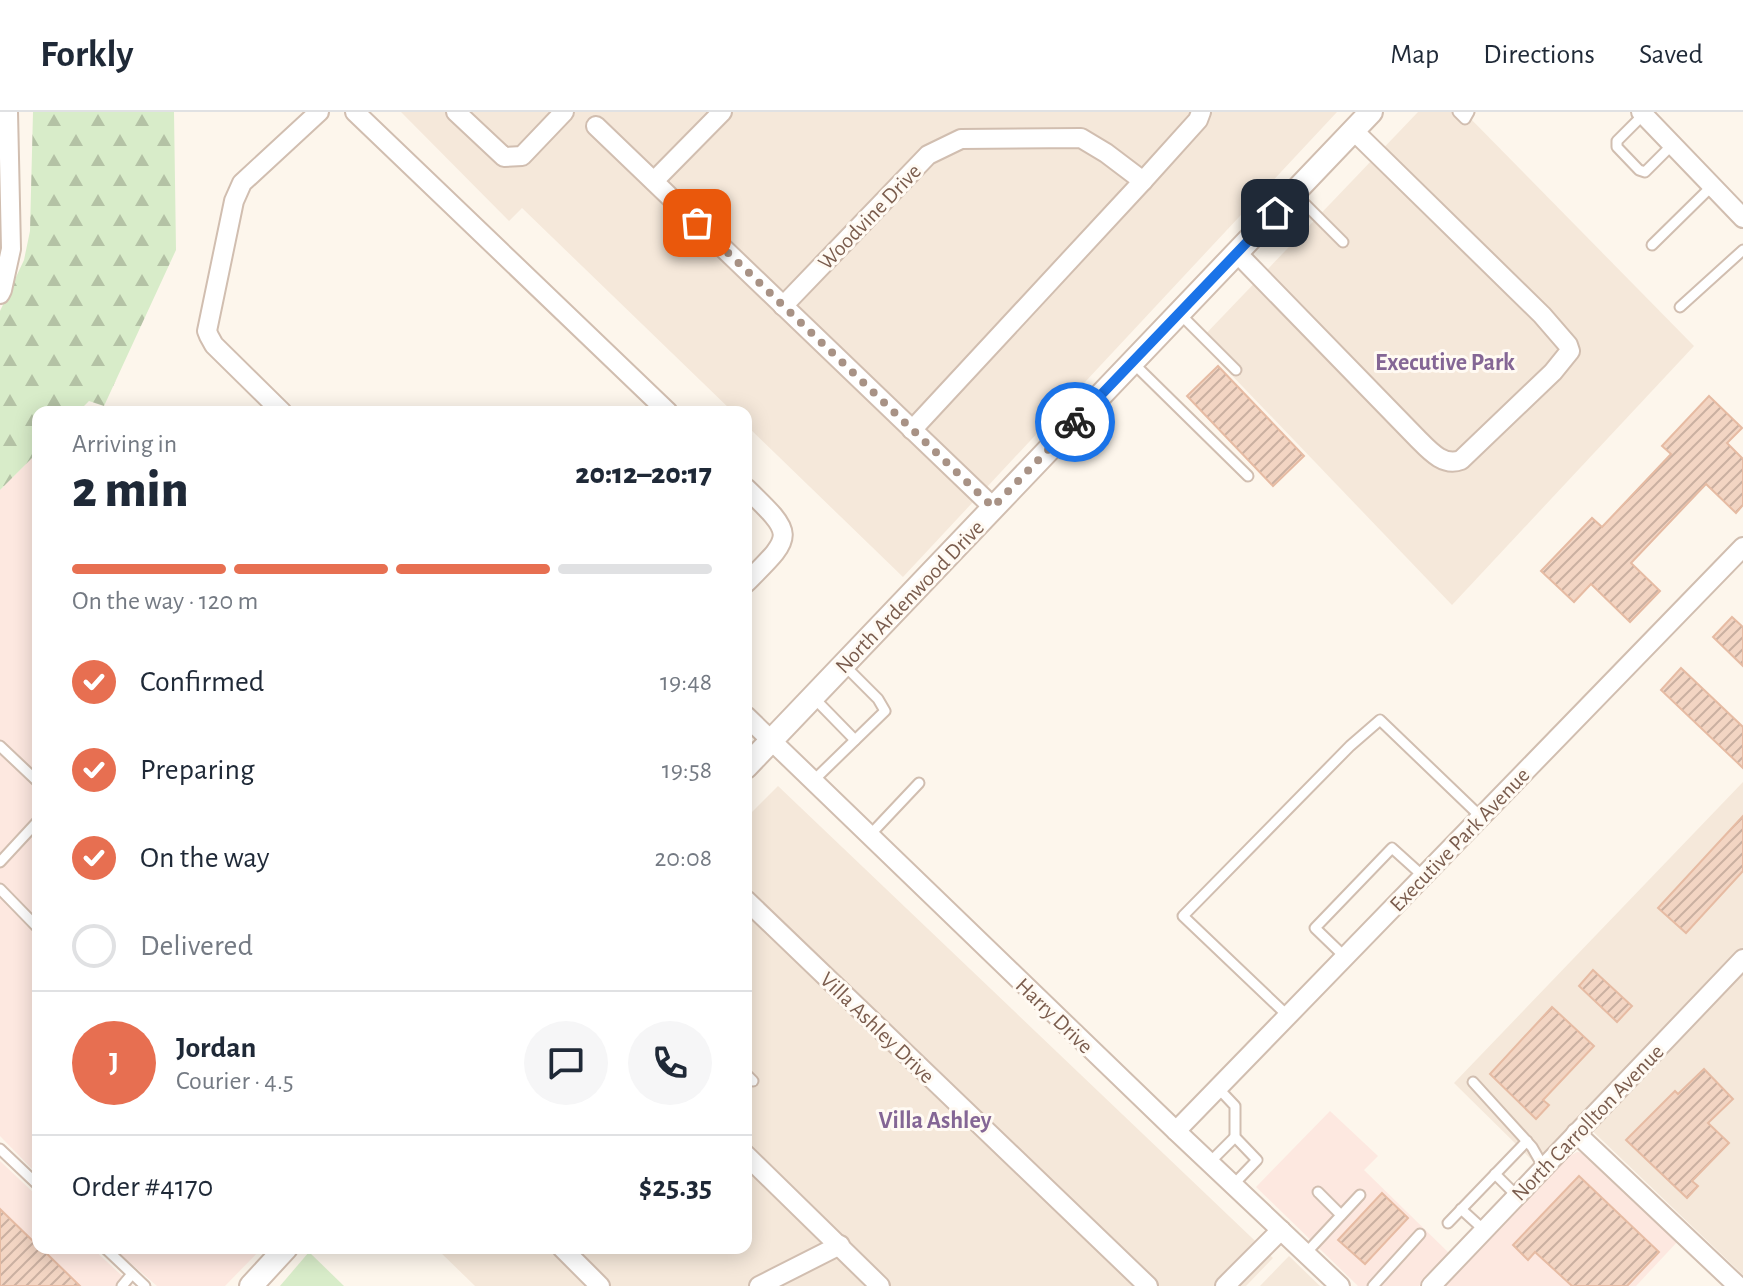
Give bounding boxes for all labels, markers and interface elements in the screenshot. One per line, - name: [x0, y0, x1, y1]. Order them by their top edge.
- text: Forkly: [40, 36, 134, 74]
- text: Map: [1390, 41, 1439, 69]
- text: Directions: [1483, 41, 1595, 69]
- text: Saved: [1639, 41, 1703, 69]
- street label: Woodvine Drive: [814, 160, 925, 274]
- pin: [1241, 179, 1309, 247]
- pin: [663, 189, 731, 257]
- icon: home: [1253, 191, 1297, 235]
- icon: bag: [675, 201, 719, 245]
- district label: Executive Park: [1375, 351, 1515, 375]
- courier: [1035, 382, 1115, 462]
- icon: bike: [1053, 400, 1097, 444]
- text: Arriving in: [72, 431, 177, 457]
- text: 20:12–20:17: [575, 459, 712, 489]
- text: 2 min: [72, 464, 188, 516]
- street label: North Ardenwood Drive: [831, 516, 988, 677]
- text: On the way · 120 m: [72, 588, 258, 614]
- icon: check: [72, 660, 116, 704]
- text: Confirmed: [140, 667, 264, 697]
- text: 19:48: [660, 669, 712, 695]
- icon: check: [72, 748, 116, 792]
- text: Preparing: [140, 755, 255, 785]
- text: 19:58: [662, 757, 712, 783]
- street label: Executive Park Avenue: [1386, 764, 1534, 916]
- icon: check: [72, 836, 116, 880]
- text: On the way: [140, 843, 269, 873]
- text: 20:08: [654, 845, 712, 871]
- text: Delivered: [140, 931, 253, 961]
- street label: Villa Ashley Drive: [816, 968, 939, 1087]
- street label: Harry Drive: [1011, 974, 1097, 1058]
- button: chat: [524, 1021, 608, 1105]
- button: phone: [628, 1021, 712, 1105]
- text: Jordan: [176, 1033, 256, 1063]
- street label: North Carrollton Avenue: [1508, 1040, 1668, 1205]
- text: J: [109, 1048, 119, 1078]
- text: Courier · 4.5: [176, 1068, 294, 1094]
- district label: Villa Ashley: [879, 1109, 992, 1133]
- text: Order #4170: [72, 1172, 213, 1202]
- text: $25.35: [639, 1172, 712, 1202]

